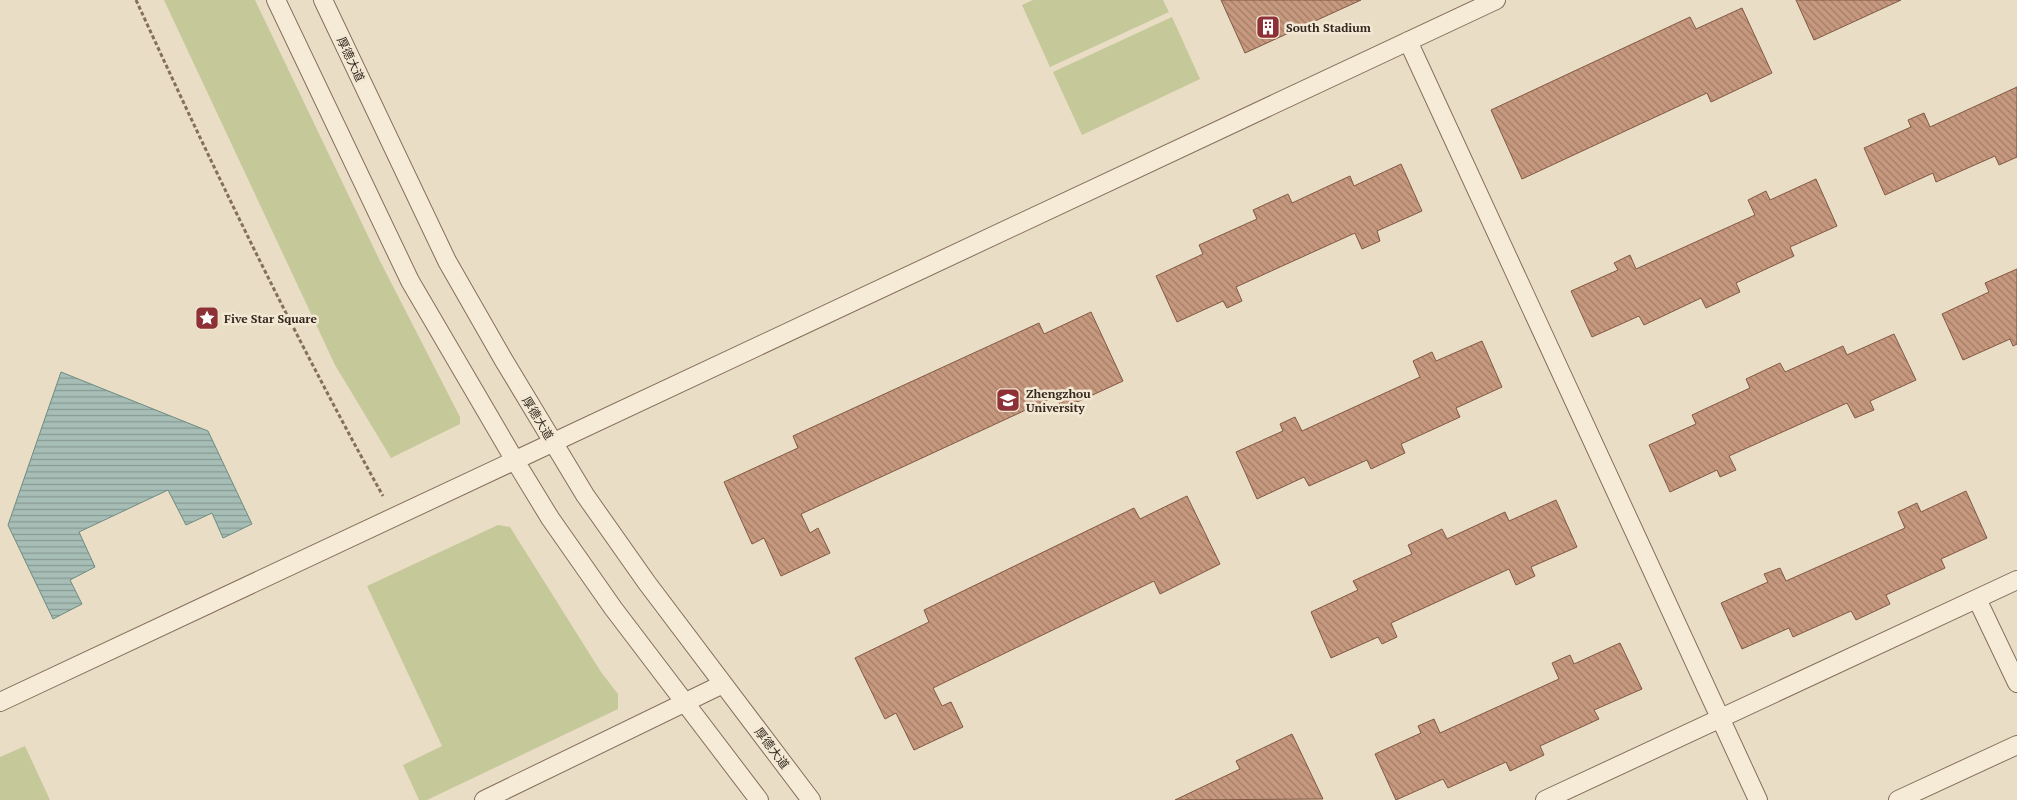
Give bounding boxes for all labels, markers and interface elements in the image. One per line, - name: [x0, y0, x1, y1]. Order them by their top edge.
- building icon: South Stadium: [1255, 14, 1281, 40]
- place label: South Stadium: [1286, 20, 1371, 35]
- street label: 厚德大道: [334, 34, 368, 84]
- place icon: Five Star Square: [194, 305, 220, 331]
- place label: Five Star Square: [224, 311, 318, 326]
- place label: Zhengzhou University: [1026, 386, 1091, 415]
- school or university icon: Zhengzhou University: [995, 387, 1021, 413]
- street label: 厚德大道: [519, 394, 557, 442]
- street label: 厚德大道: [752, 724, 792, 772]

